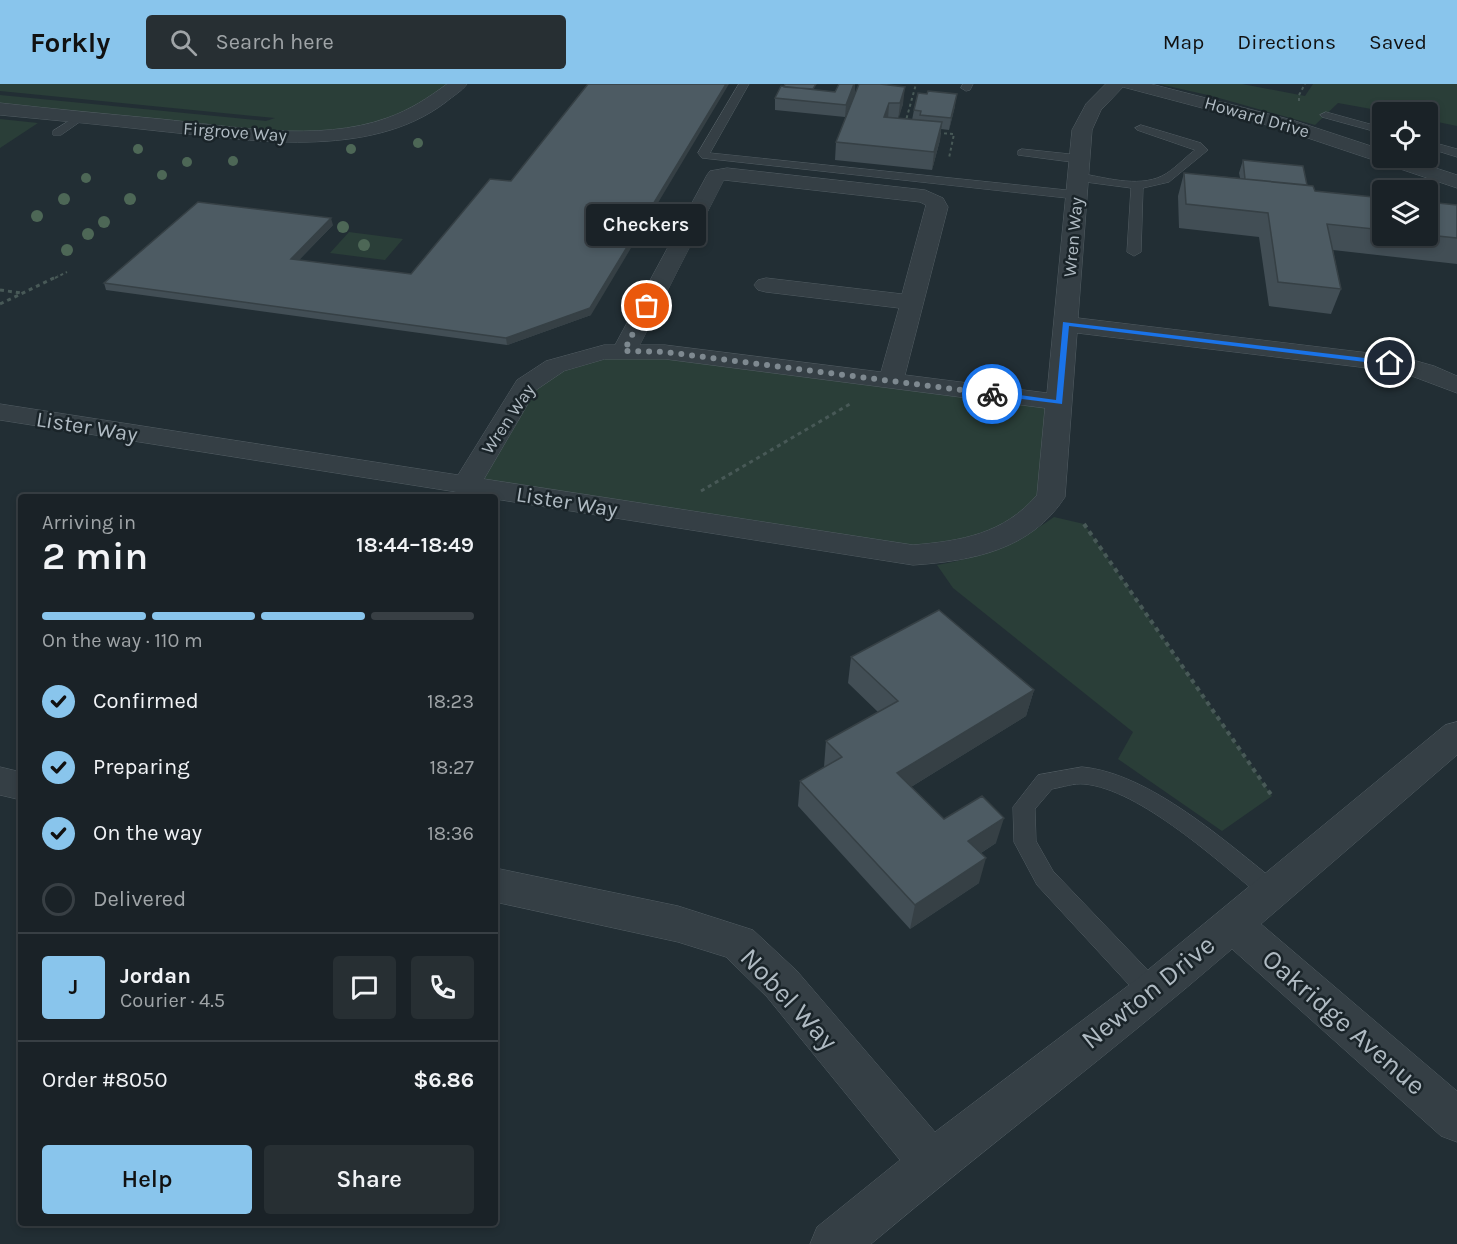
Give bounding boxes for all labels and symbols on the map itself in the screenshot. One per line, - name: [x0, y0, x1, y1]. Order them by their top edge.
- street label: Howard Drive: [1202, 91, 1312, 143]
- street label: Firgrove Way: [182, 117, 288, 147]
- street label: Wren Way: [1059, 195, 1088, 278]
- callout: Checkers: [587, 204, 707, 246]
- pin: [621, 280, 672, 331]
- pin: [1364, 337, 1415, 388]
- courier: [962, 364, 1022, 424]
- street label: Wren Way: [476, 379, 540, 458]
- street label: Lister Way: [34, 406, 139, 448]
- street label: Lister Way: [514, 481, 619, 523]
- street label: Newton Drive: [1075, 928, 1221, 1056]
- street label: Nobel Way: [734, 941, 845, 1057]
- street label: Oakridge Avenue: [1256, 942, 1432, 1102]

